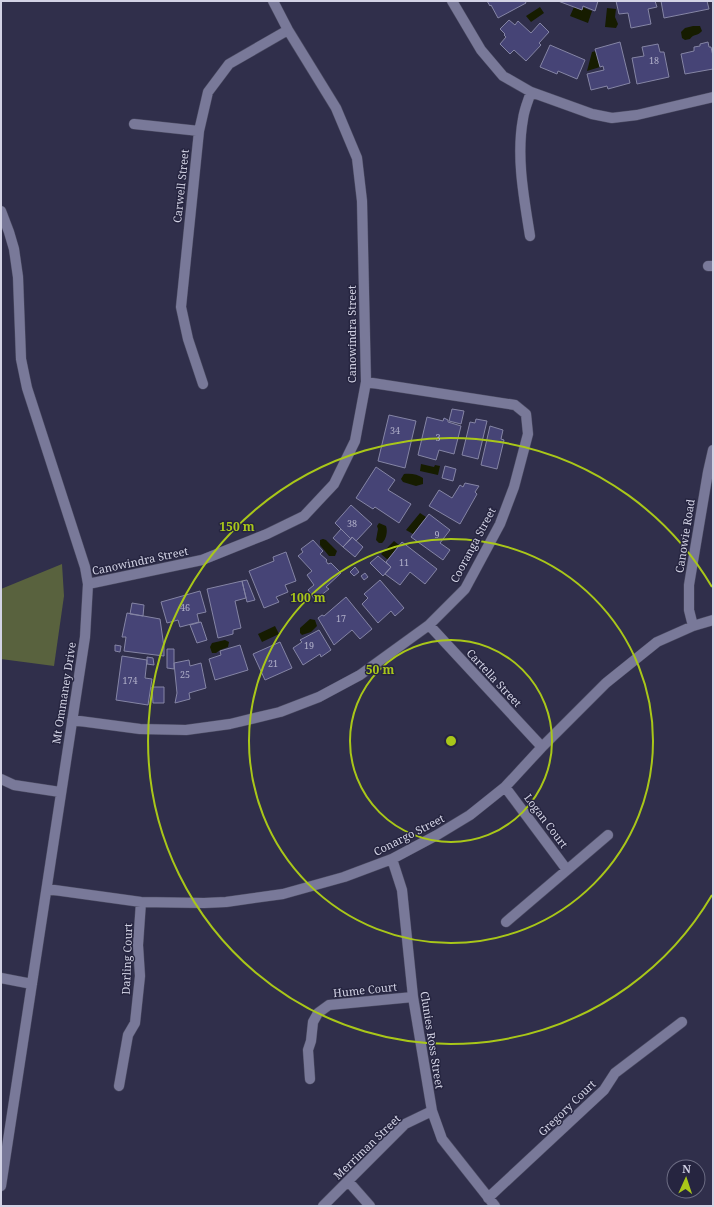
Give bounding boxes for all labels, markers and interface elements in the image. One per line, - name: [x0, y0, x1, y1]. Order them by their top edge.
- house number: 18: [649, 54, 659, 67]
- street label: Carwell Street: [169, 148, 192, 223]
- street label: Canowindra Street: [344, 285, 359, 383]
- house number: 34: [390, 424, 400, 437]
- house number: 3: [435, 431, 441, 444]
- street label: Canowie Road: [671, 498, 698, 574]
- street label: Cooranga Street: [446, 504, 499, 585]
- house number: 38: [347, 517, 357, 530]
- text: 150 m: [219, 518, 255, 535]
- house number: 9: [434, 528, 440, 541]
- street label: Canowindra Street: [90, 543, 189, 578]
- house number: 11: [399, 556, 409, 569]
- text: 100 m: [290, 589, 326, 606]
- house number: 46: [180, 601, 190, 614]
- house number: 17: [336, 612, 346, 625]
- house number: 19: [304, 639, 314, 652]
- street label: Mt Ommaney Drive: [48, 641, 79, 745]
- street label: Cartella Street: [463, 645, 525, 710]
- house number: 21: [268, 657, 278, 670]
- text: 50 m: [366, 661, 394, 678]
- house number: 25: [180, 668, 190, 681]
- house number: 174: [122, 674, 138, 687]
- centre of rings: [444, 734, 458, 748]
- street label: Logan Court: [521, 790, 572, 851]
- street label: Conargo Street: [371, 810, 447, 859]
- street label: Darling Court: [118, 923, 135, 995]
- street label: Hume Court: [332, 979, 398, 1000]
- street label: Clunies Ross Street: [417, 990, 448, 1090]
- street label: Gregory Court: [535, 1076, 599, 1139]
- street label: Merriman Street: [330, 1111, 403, 1182]
- north arrow: [666, 1159, 706, 1199]
- text: N: [682, 1161, 692, 1176]

